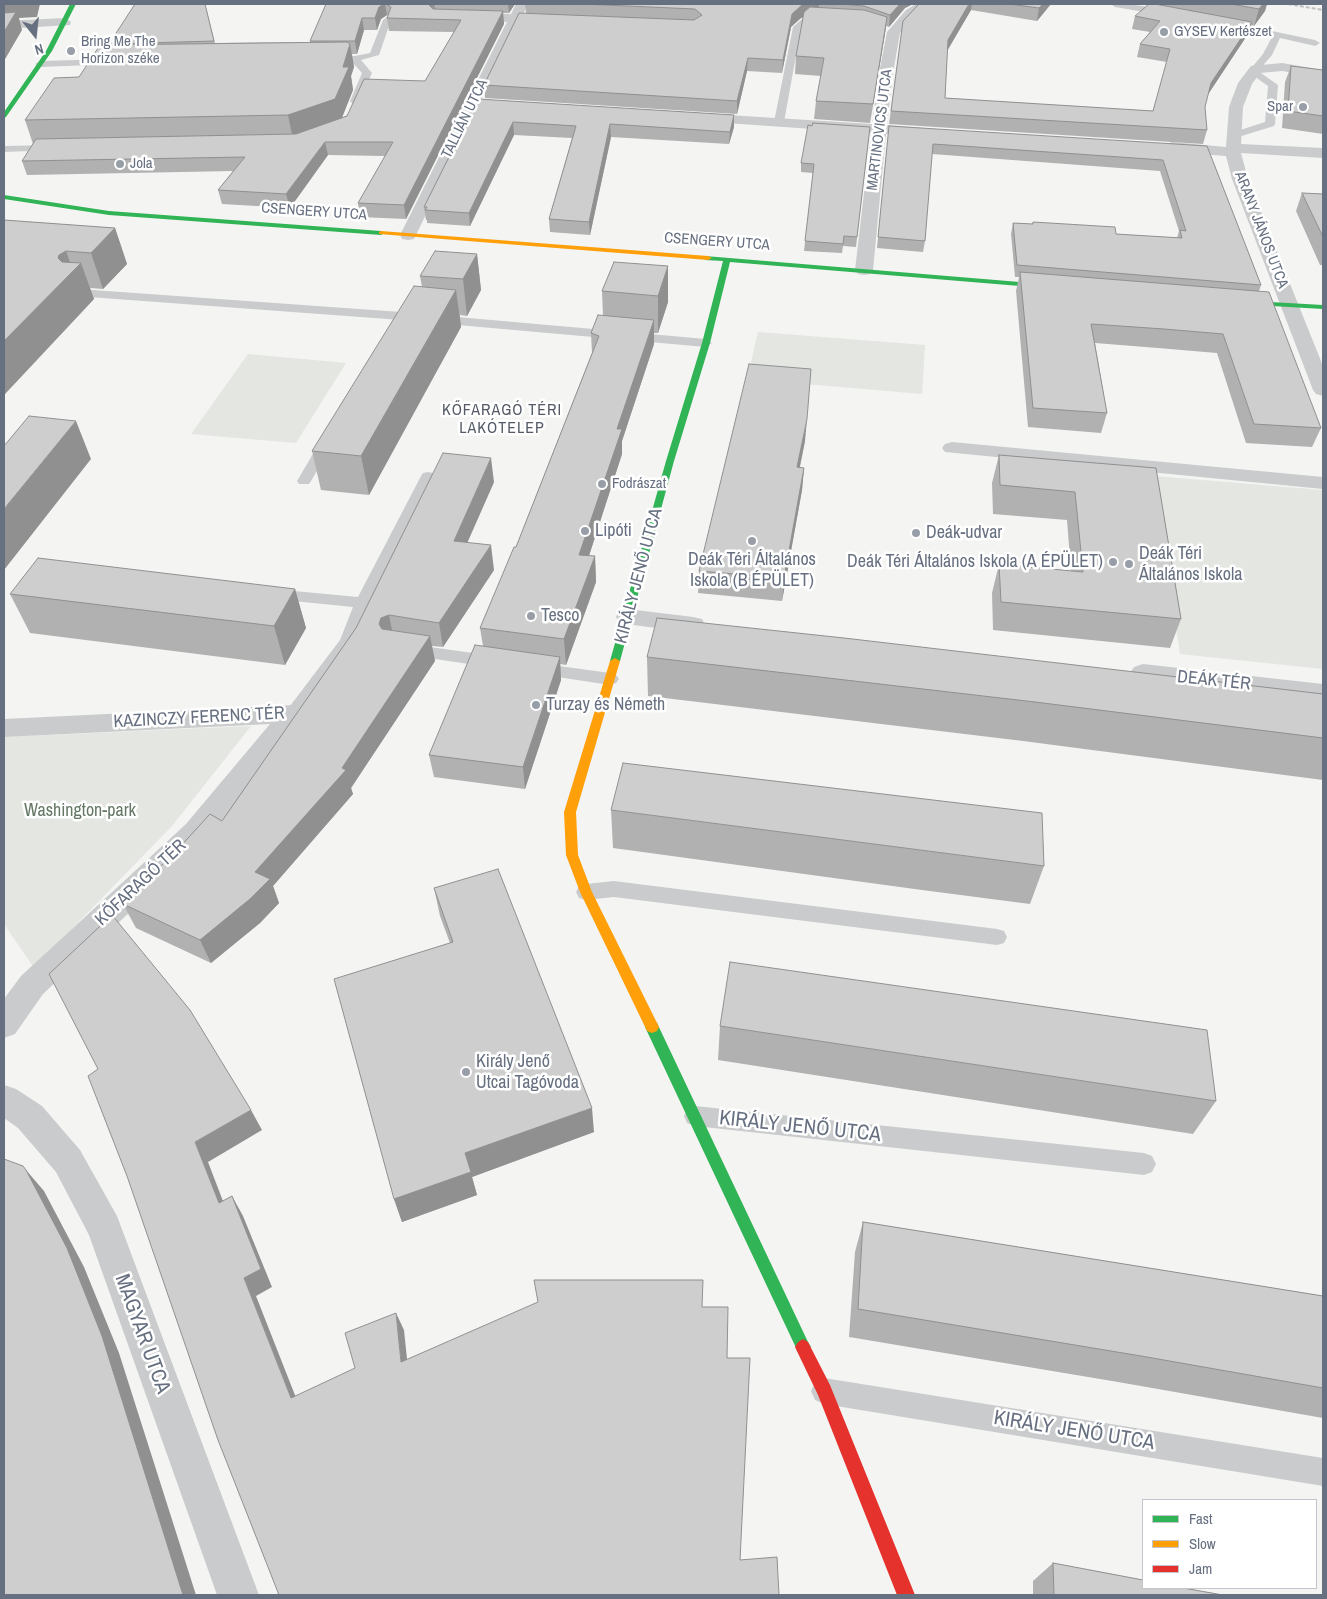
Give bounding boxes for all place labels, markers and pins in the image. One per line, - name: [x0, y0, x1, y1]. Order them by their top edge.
- place label: GYSEV Kertészet: [1174, 23, 1272, 41]
- marker: GYSEV Kertészet: [1158, 26, 1170, 38]
- place label: Bring Me The Horizon széke: [81, 33, 160, 68]
- marker: Bring Me The Horizon széke: [65, 45, 77, 57]
- place label: Spar: [1267, 98, 1293, 116]
- marker: Spar: [1297, 101, 1309, 113]
- place label: Jola: [130, 155, 153, 173]
- marker: Jola: [114, 158, 126, 170]
- place label: Fodrászat: [612, 475, 666, 493]
- marker: Fodrászat: [596, 478, 608, 490]
- place label: Lipóti: [595, 520, 632, 542]
- place label: Deák-udvar: [926, 522, 1002, 544]
- marker: Lipóti: [579, 525, 591, 537]
- marker: Deák-udvar: [910, 527, 922, 539]
- marker: Deák Téri Általános Iskola (B ÉPÜLET): [746, 535, 758, 547]
- place label: Deák Téri Általános Iskola: [1139, 543, 1242, 586]
- place label: Deák Téri Általános Iskola (B ÉPÜLET): [688, 549, 816, 592]
- place label: Deák Téri Általános Iskola (A ÉPÜLET): [847, 551, 1103, 573]
- marker: Deák Téri Általános Iskola (A ÉPÜLET): [1107, 556, 1119, 568]
- marker: Deák Téri Általános Iskola: [1123, 558, 1135, 570]
- place label: Tesco: [541, 605, 580, 627]
- marker: Tesco: [525, 610, 537, 622]
- place label: Turzay és Németh: [546, 694, 665, 716]
- marker: Turzay és Németh: [530, 699, 542, 711]
- place label: Király Jenő Utcai Tagóvoda: [476, 1051, 579, 1094]
- marker: Király Jenő Utcai Tagóvoda: [460, 1066, 472, 1078]

